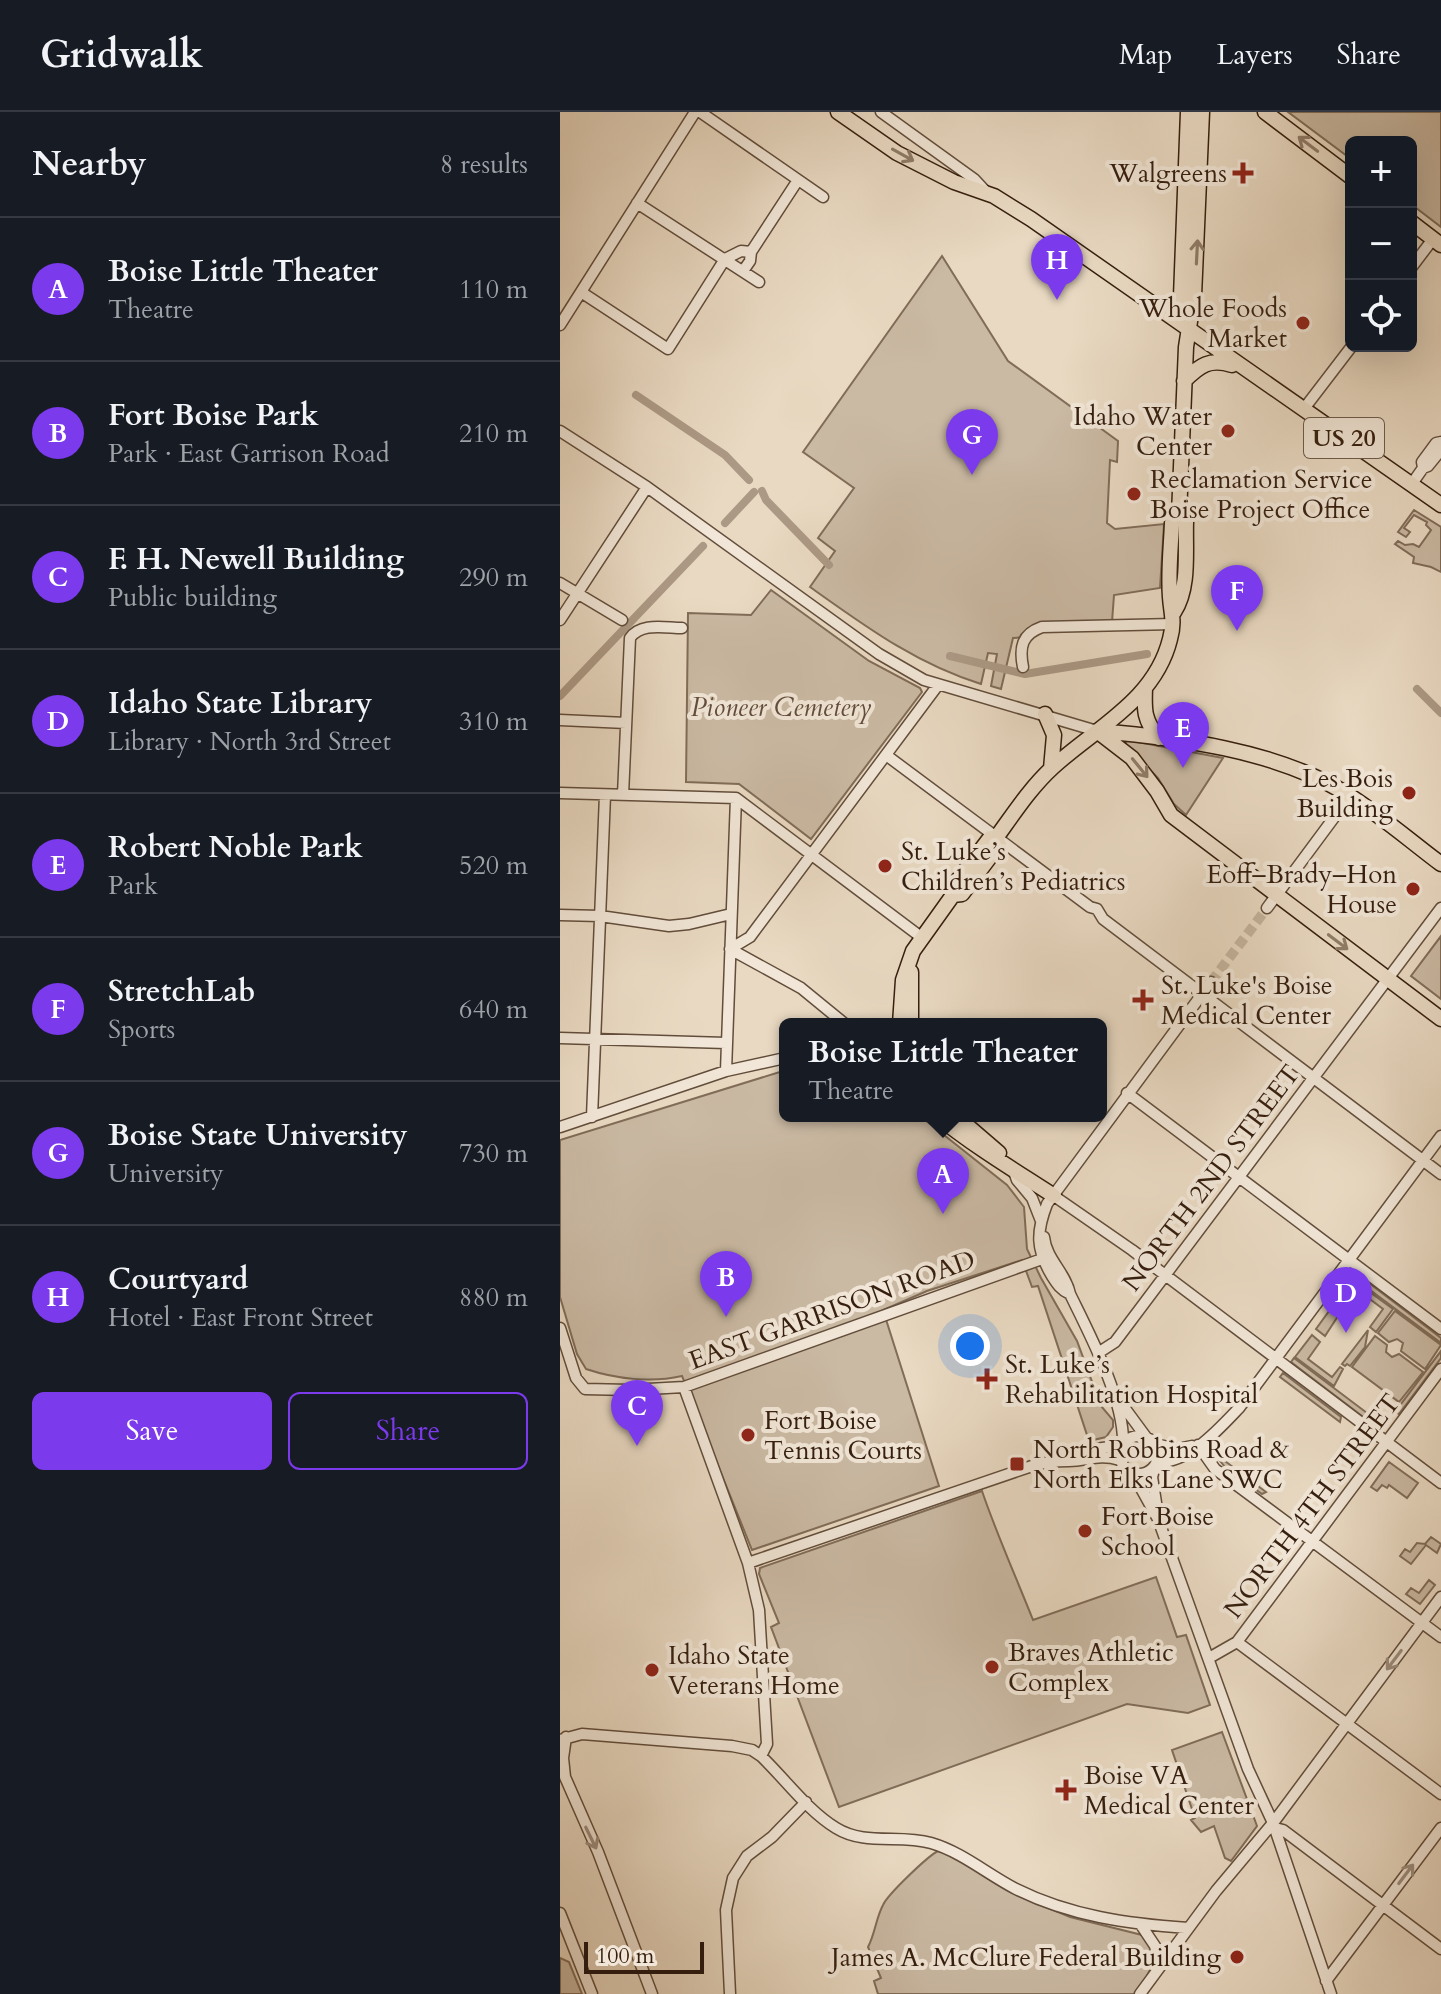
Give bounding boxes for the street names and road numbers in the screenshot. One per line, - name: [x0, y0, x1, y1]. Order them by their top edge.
- road number: US 20: [1304, 418, 1384, 458]
- street label: NORTH 2ND STREET: [1114, 1058, 1308, 1298]
- street label: EAST GARRISON ROAD: [684, 1242, 980, 1378]
- street label: NORTH 4TH STREET: [1216, 1387, 1408, 1625]

